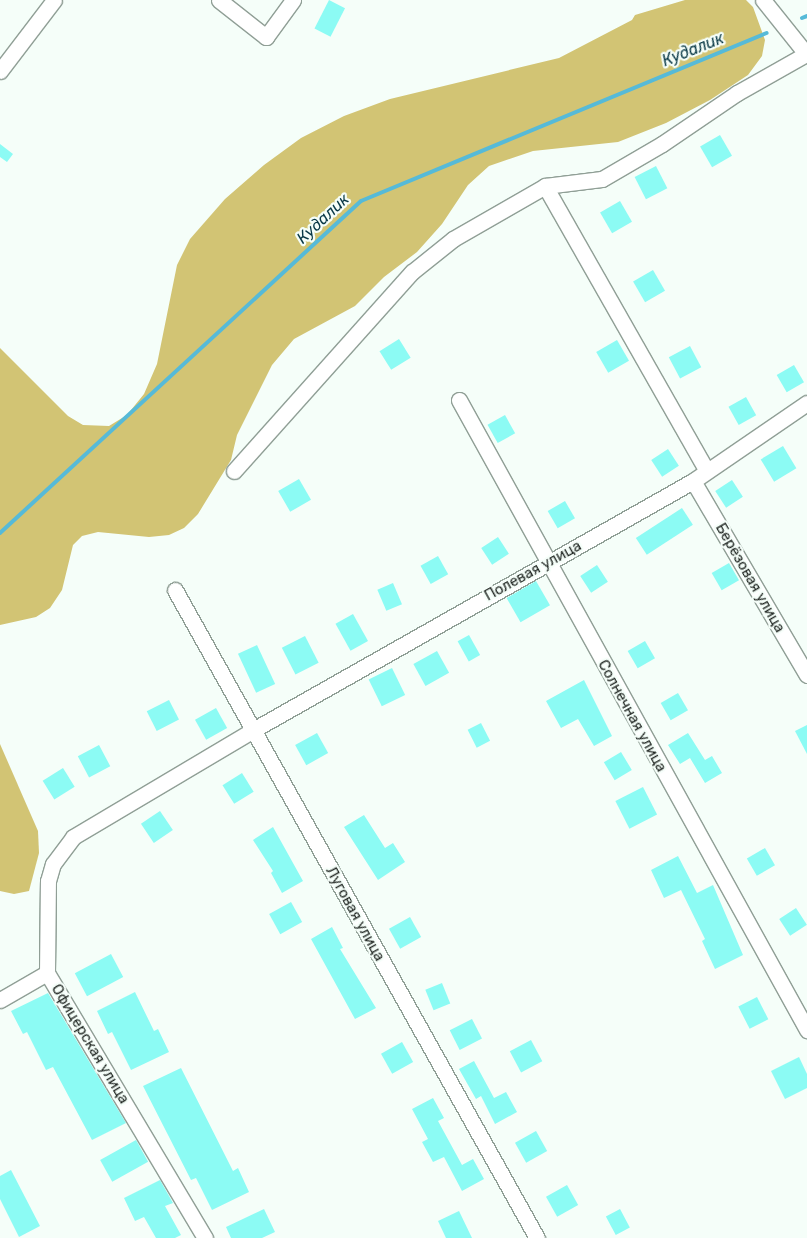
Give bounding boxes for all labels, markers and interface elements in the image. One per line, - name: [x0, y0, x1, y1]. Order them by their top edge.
- water label: Кудалик: [659, 29, 727, 71]
- water label: Кудалик: [293, 190, 353, 248]
- street label: Берёзовая улица: [711, 520, 789, 636]
- street label: Полевая улица: [481, 537, 585, 605]
- street label: Солнечная улица: [594, 657, 670, 775]
- street label: Луговая улица: [322, 864, 388, 964]
- street label: Офицерская улица: [47, 981, 133, 1107]

